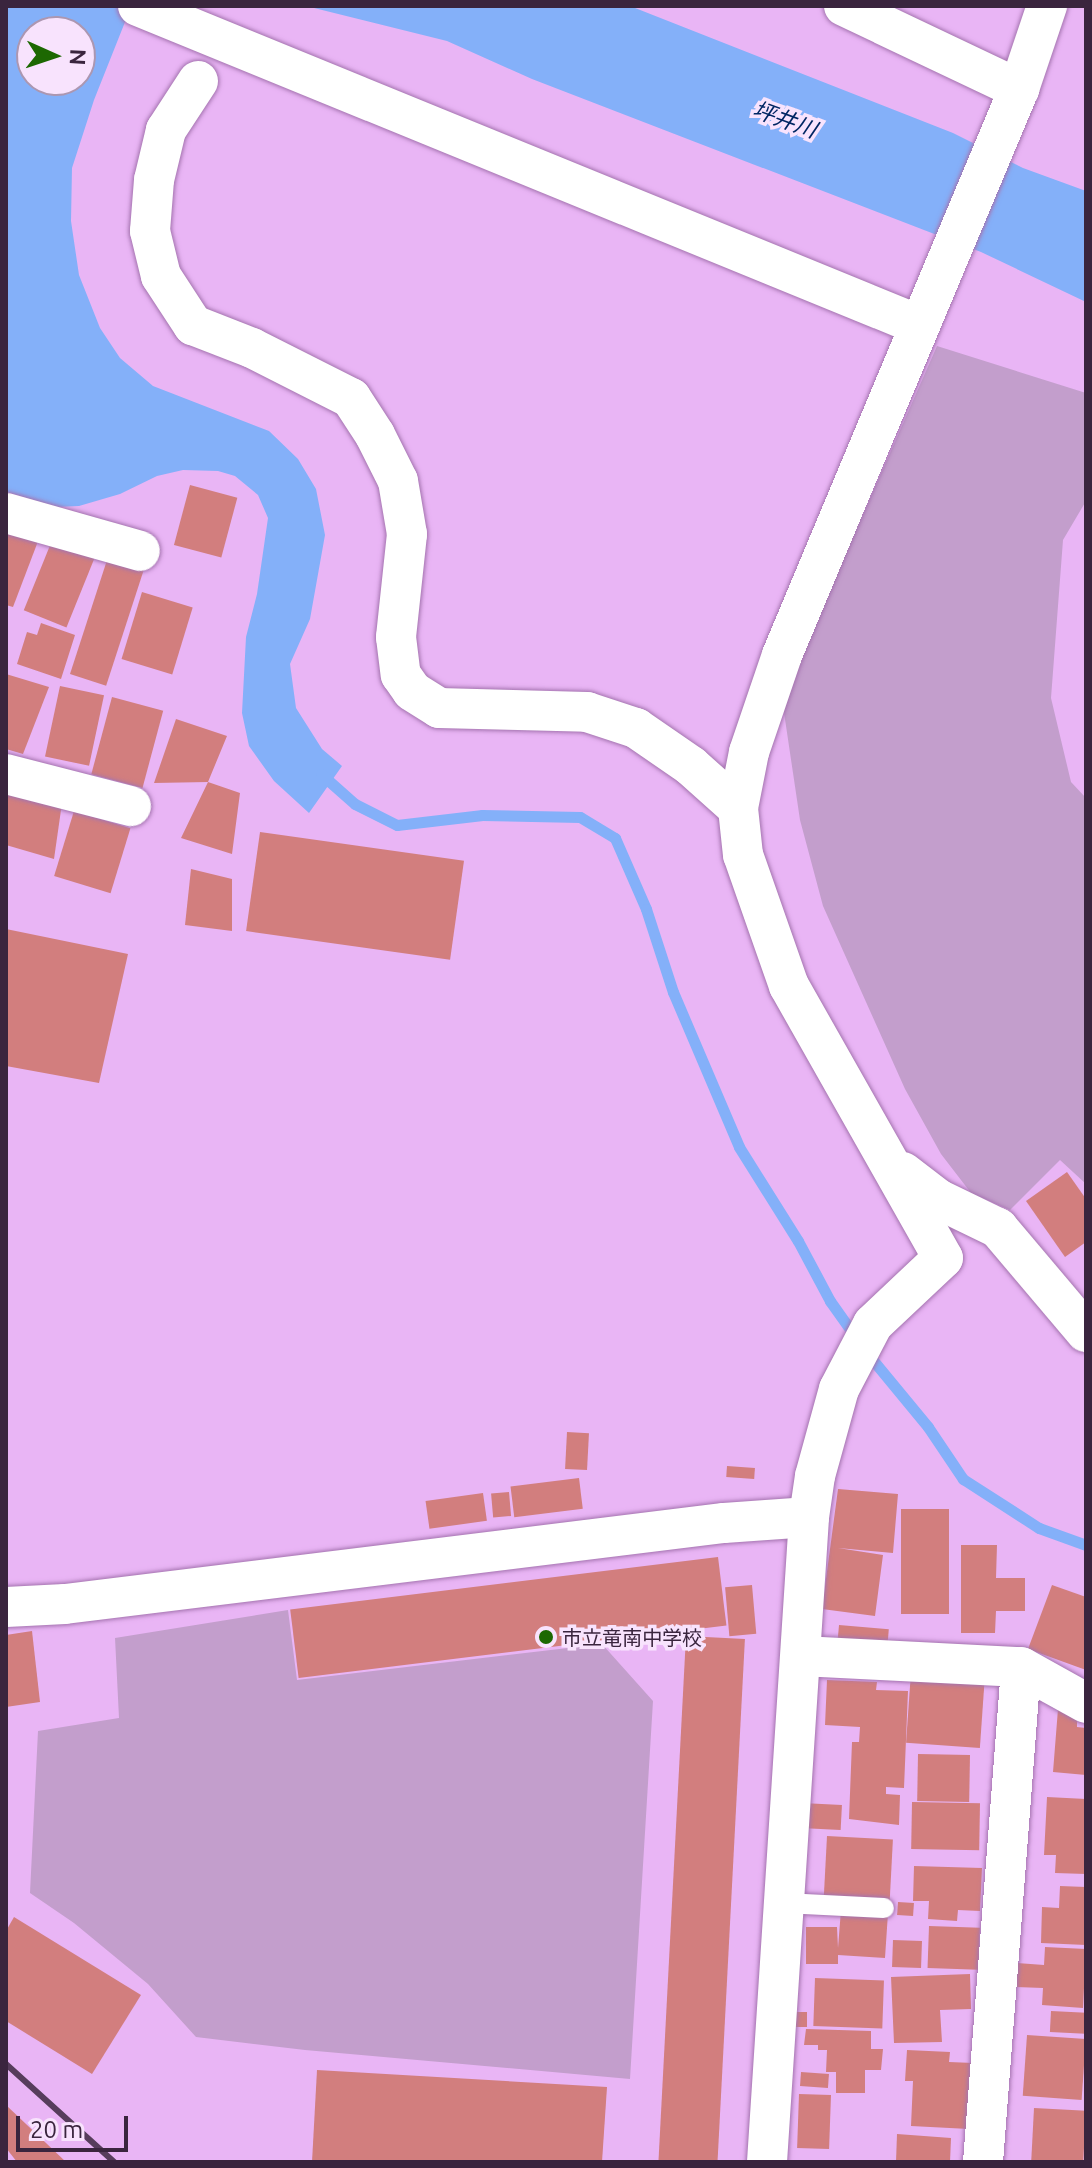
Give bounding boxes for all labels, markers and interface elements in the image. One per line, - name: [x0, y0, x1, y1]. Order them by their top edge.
- north arrow: [16, 16, 96, 96]
- text: N: [66, 48, 91, 66]
- water label: 坪井川: [749, 95, 821, 143]
- place label: 市立竜南中学校: [562, 1625, 702, 1649]
- marker: 市立竜南中学校: [537, 1628, 555, 1646]
- scale bar: [20, 2100, 132, 2150]
- text: 20 m: [30, 2116, 83, 2143]

